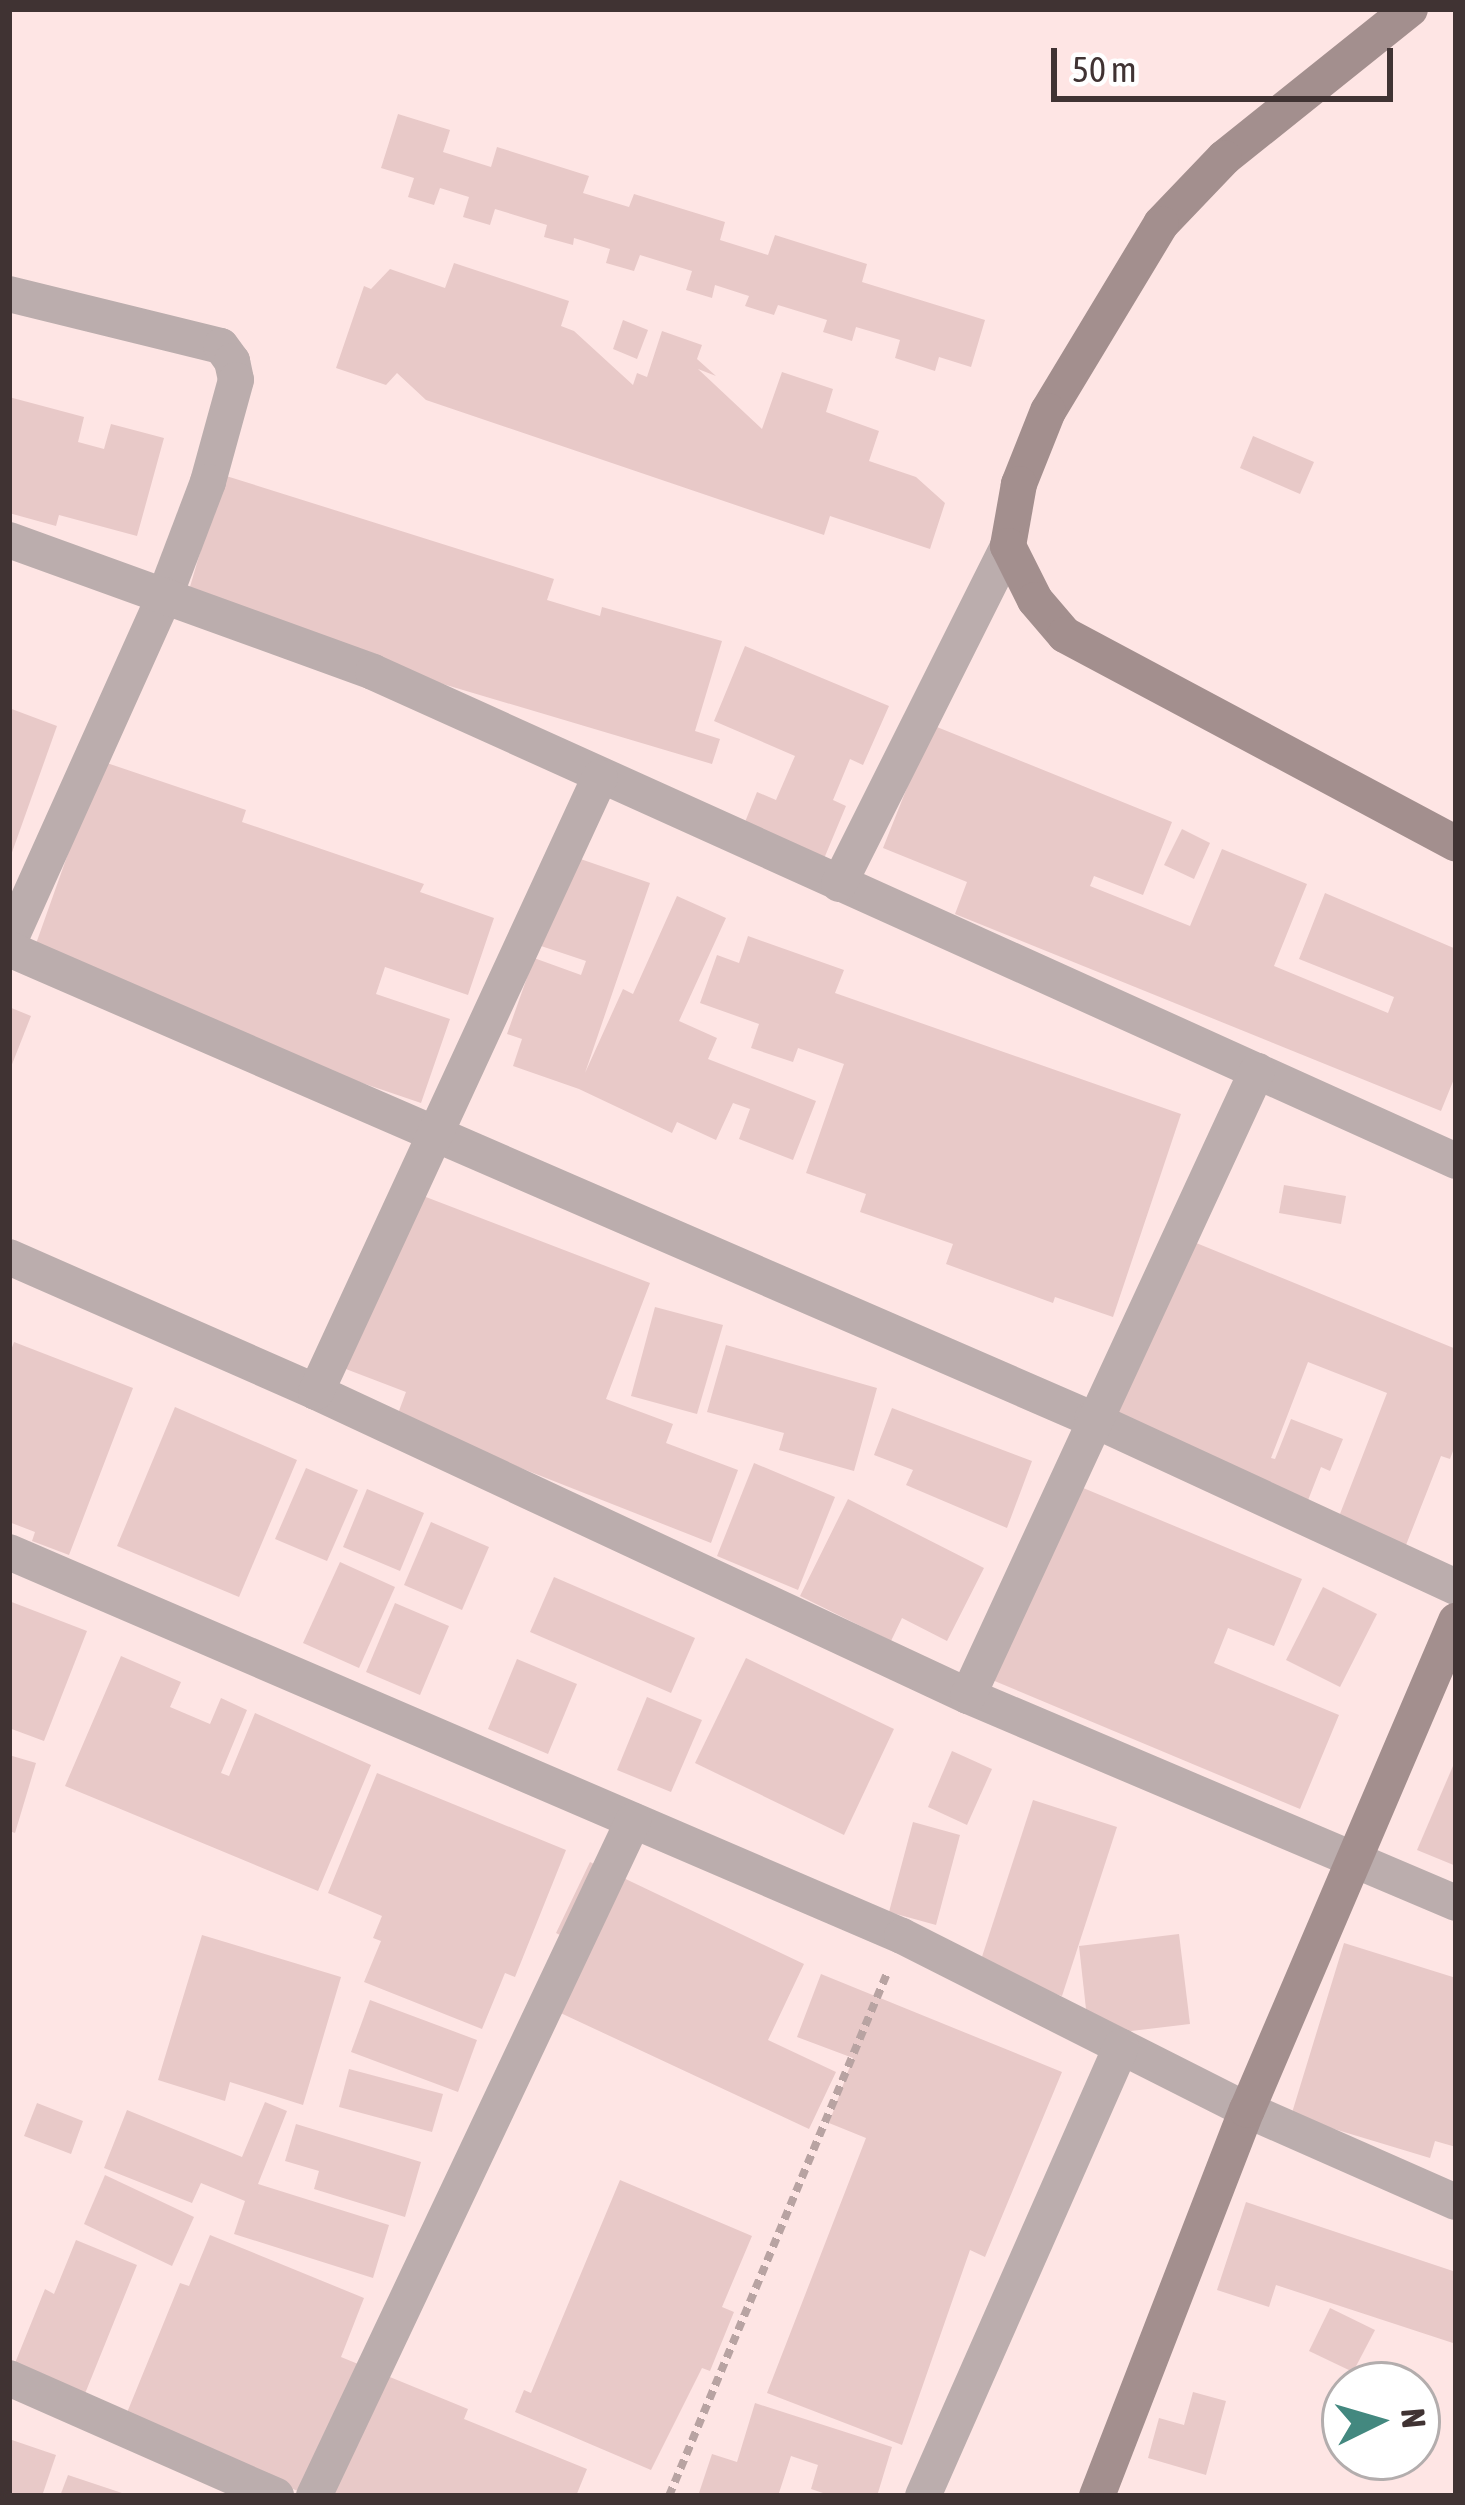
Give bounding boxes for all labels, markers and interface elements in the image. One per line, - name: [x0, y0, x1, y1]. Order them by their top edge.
- scale bar: [1057, 24, 1399, 98]
- text: 50 m: [1072, 48, 1137, 90]
- north arrow: [1321, 2361, 1441, 2481]
- text: N: [1394, 2407, 1434, 2429]

